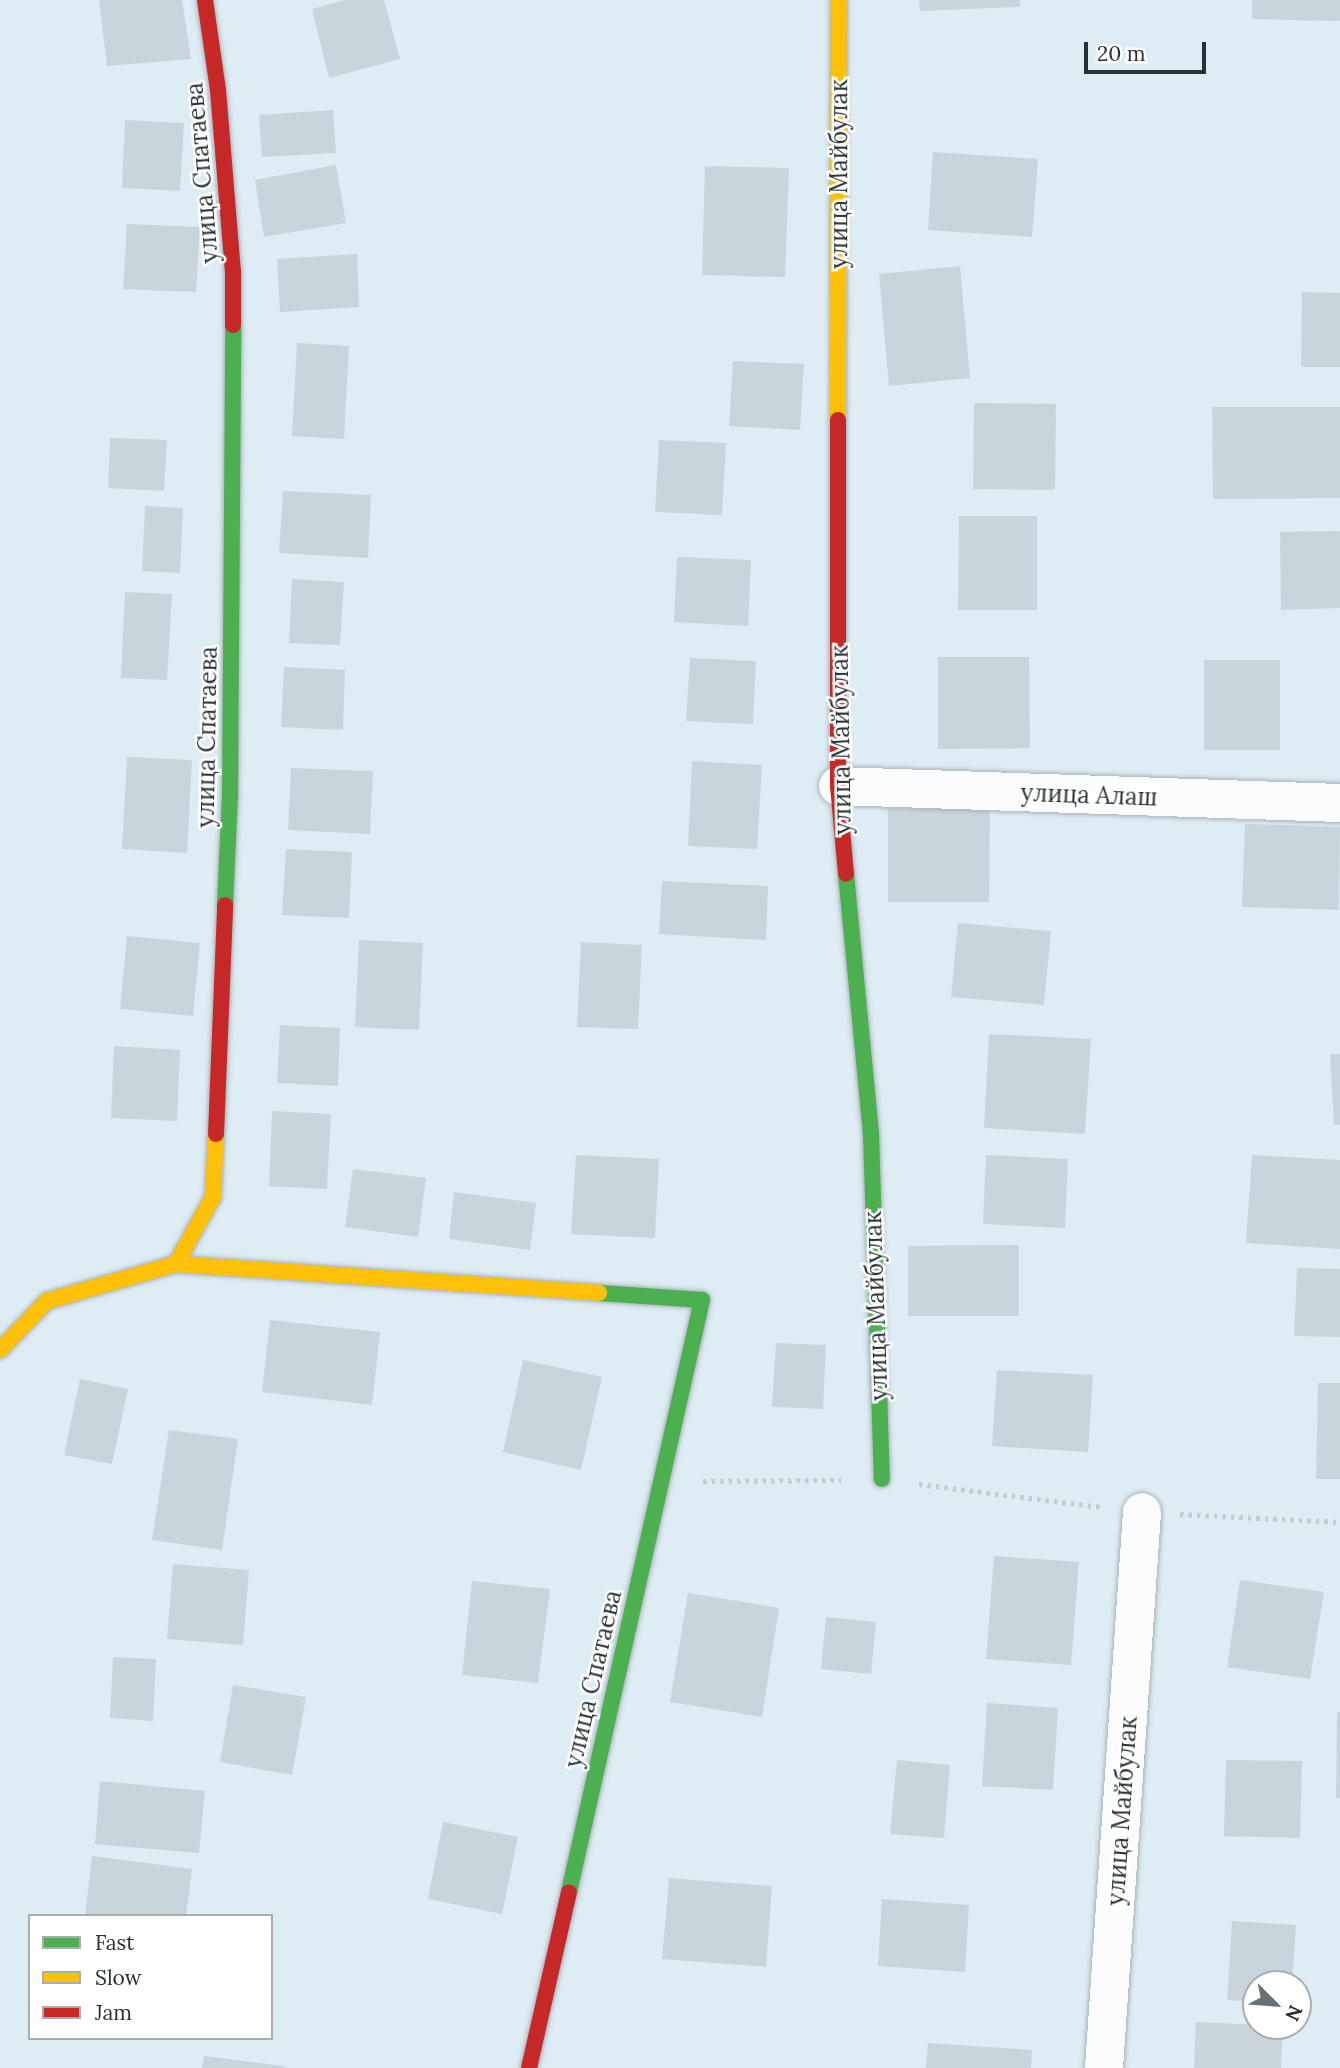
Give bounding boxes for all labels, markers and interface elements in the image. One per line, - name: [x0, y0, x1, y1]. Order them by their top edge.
- scale bar: [1088, 28, 1210, 72]
- text: 20 m: [1097, 40, 1146, 67]
- street label: улица Майбулак: [825, 79, 853, 269]
- street label: улица Спатаева: [180, 81, 224, 265]
- street label: улица Майбулак: [825, 645, 857, 835]
- street label: улица Спатаева: [191, 646, 223, 828]
- street label: улица Алаш: [1020, 778, 1158, 812]
- street label: улица Майбулак: [858, 1211, 894, 1401]
- street label: улица Спатаева: [559, 1587, 627, 1771]
- street label: улица Майбулак: [1101, 1715, 1143, 1907]
- legend: [28, 1914, 273, 2040]
- text: Fast: [95, 1929, 134, 1956]
- text: Slow: [95, 1964, 142, 1991]
- north arrow: [1242, 1970, 1312, 2040]
- text: Jam: [95, 1999, 132, 2026]
- text: N: [1280, 2001, 1308, 2025]

